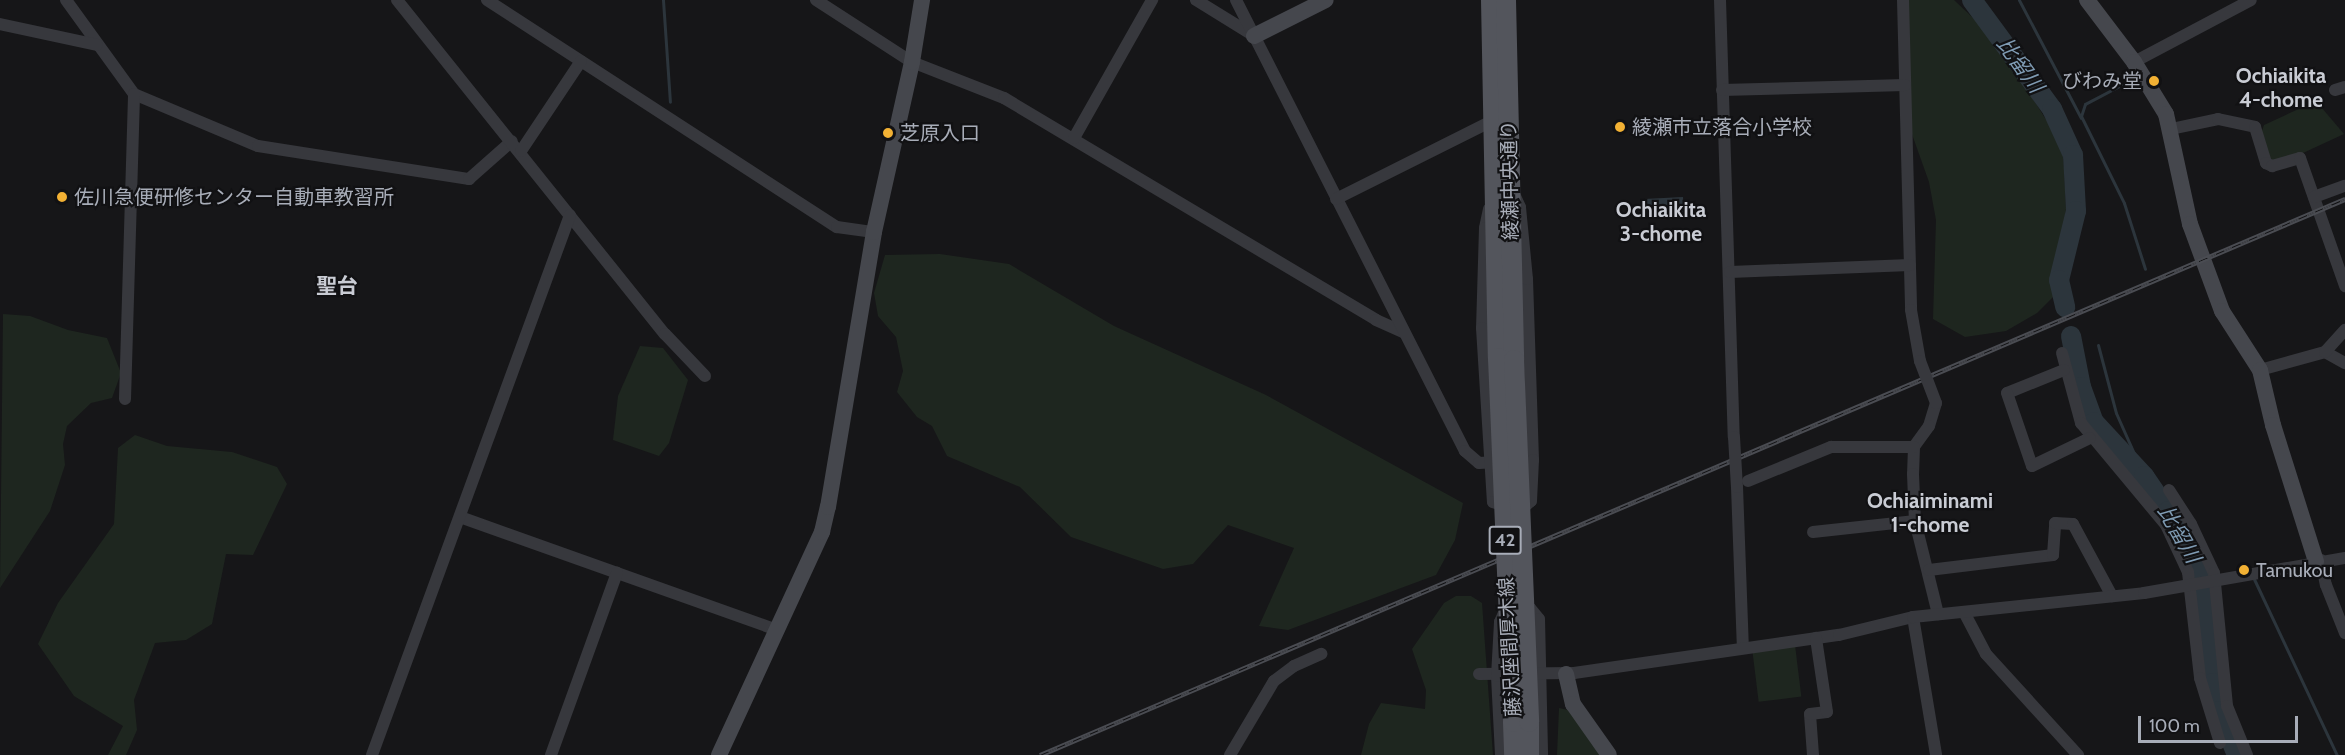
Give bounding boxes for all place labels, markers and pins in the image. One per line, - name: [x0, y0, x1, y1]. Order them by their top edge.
- place label: びわみ堂: [2062, 69, 2142, 93]
- marker: びわみ堂: [2147, 74, 2161, 88]
- place label: 綾瀬市立落合小学校: [1632, 115, 1812, 139]
- marker: 綾瀬市立落合小学校: [1613, 120, 1627, 134]
- place label: 芝原入口: [900, 121, 980, 145]
- marker: 芝原入口: [881, 126, 895, 140]
- place label: 佐川急便研修センター自動車教習所: [74, 185, 394, 209]
- marker: 佐川急便研修センター自動車教習所: [55, 190, 69, 204]
- place label: Tamukou: [2256, 558, 2333, 582]
- marker: Tamukou: [2237, 563, 2251, 577]

